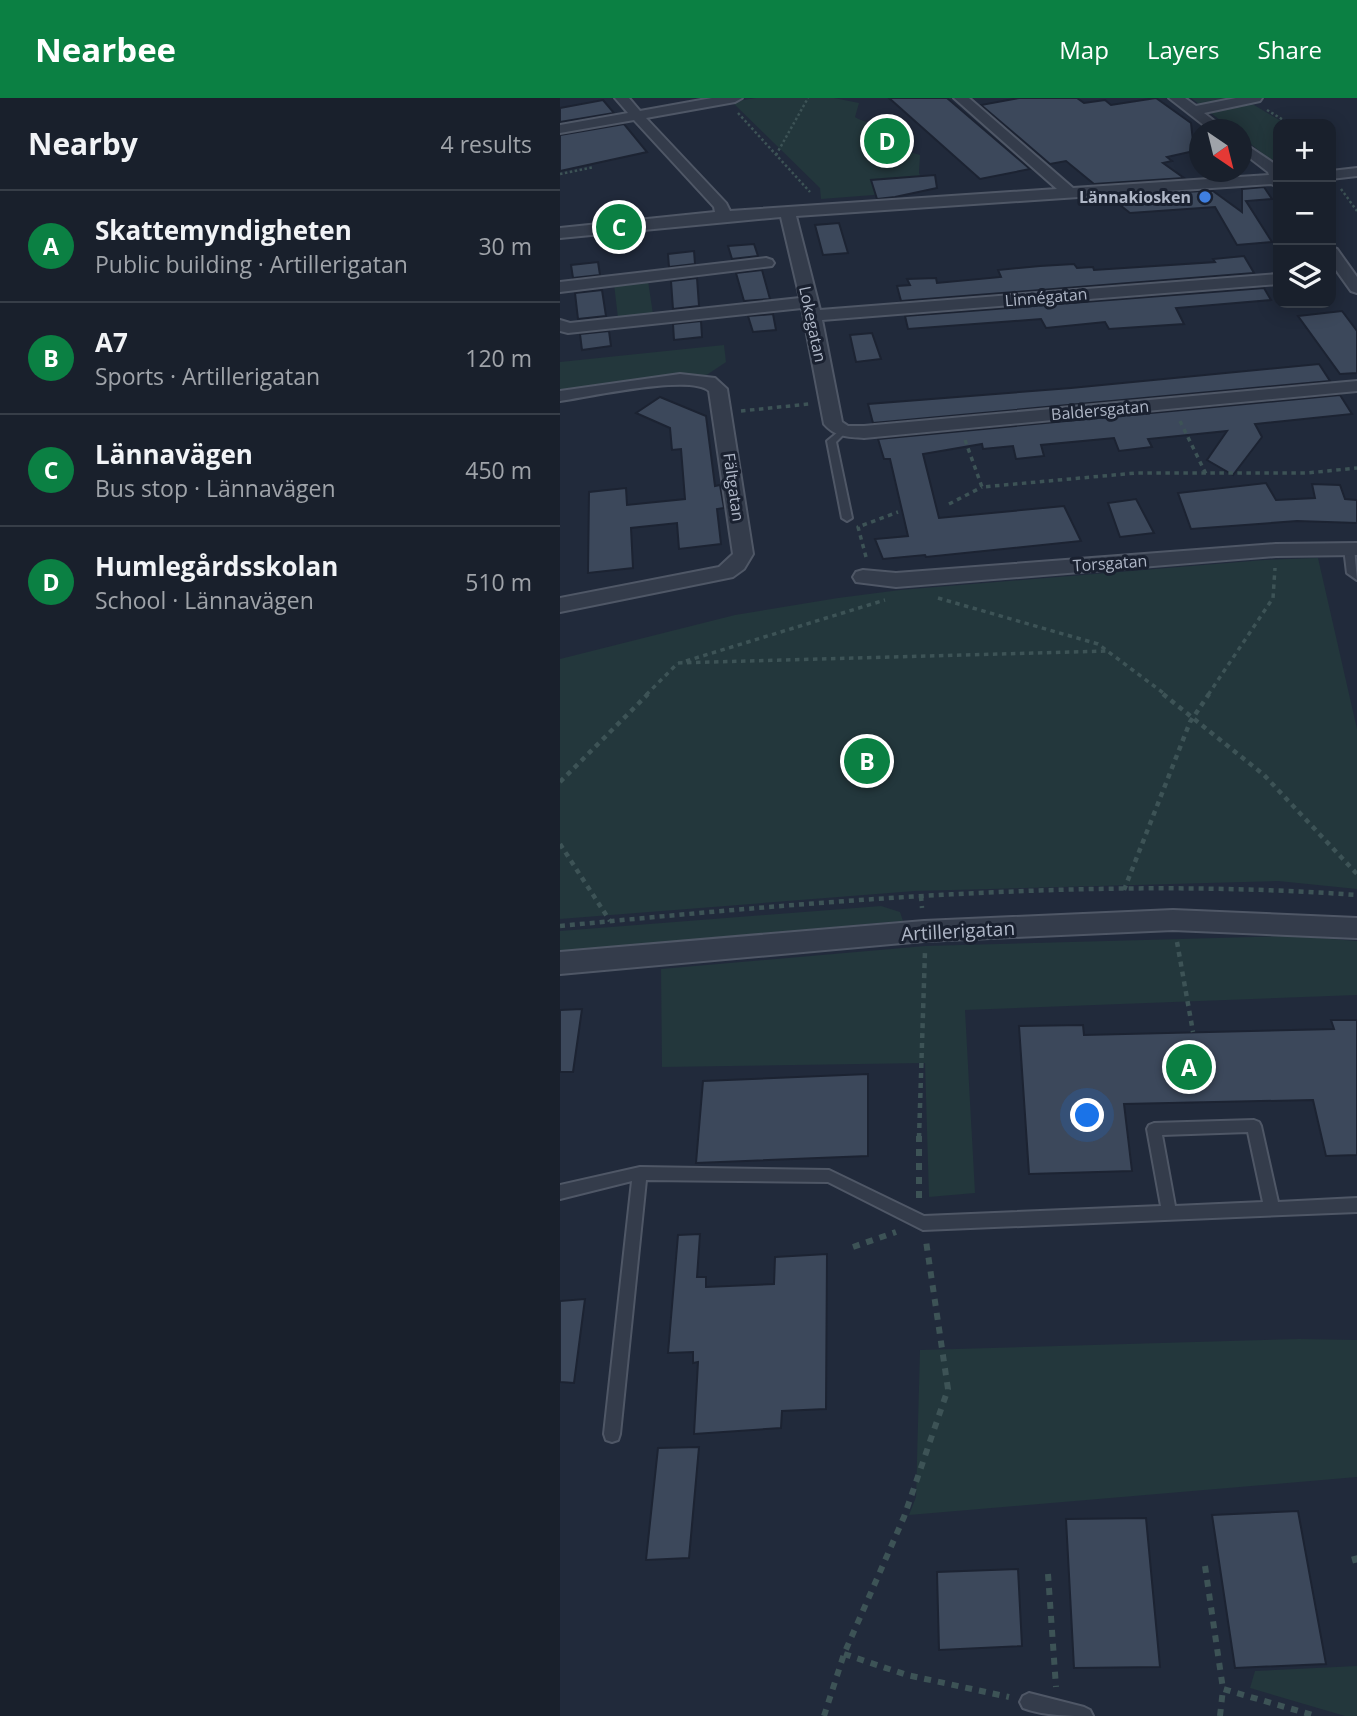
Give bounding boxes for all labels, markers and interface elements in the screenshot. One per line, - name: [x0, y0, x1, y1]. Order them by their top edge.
- text: Nearbee: [35, 27, 176, 72]
- text: Map: [1059, 33, 1109, 66]
- text: Layers: [1147, 33, 1220, 66]
- text: Share: [1258, 33, 1322, 66]
- pin: D: [864, 115, 910, 167]
- north arrow: [1189, 119, 1252, 182]
- map controls: [1273, 119, 1336, 308]
- button: +: [1273, 119, 1336, 182]
- text: Nearby: [28, 123, 138, 164]
- text: 4 results: [441, 128, 532, 160]
- button: −: [1273, 182, 1336, 245]
- place label: Lännakiosken: [1079, 186, 1191, 208]
- marker: Lännakiosken: [1197, 189, 1213, 205]
- pin: C: [596, 201, 642, 253]
- text: Skattemyndigheten: [95, 212, 352, 248]
- text: A: [43, 230, 59, 262]
- text: 30 m: [478, 230, 532, 262]
- button: layers: [1273, 245, 1336, 308]
- text: Public building · Artillerigatan: [95, 248, 408, 280]
- street label: Linnégatan: [1004, 282, 1088, 312]
- street label: Lokegatan: [794, 284, 832, 364]
- text: A7: [95, 324, 128, 360]
- text: B: [43, 342, 59, 374]
- text: 120 m: [465, 342, 532, 374]
- text: Sports · Artillerigatan: [95, 360, 320, 392]
- street label: Baldersgatan: [1050, 395, 1150, 425]
- text: Lännavägen: [95, 436, 253, 472]
- street label: Fältgatan: [718, 451, 750, 523]
- text: C: [44, 454, 58, 486]
- text: 450 m: [465, 454, 532, 486]
- text: Bus stop · Lännavägen: [95, 472, 336, 504]
- text: Humlegårdsskolan: [95, 548, 338, 584]
- street label: Torsgatan: [1072, 549, 1148, 577]
- text: D: [42, 566, 60, 598]
- text: 510 m: [465, 566, 532, 598]
- text: School · Lännavägen: [95, 584, 314, 616]
- pin: B: [844, 735, 890, 787]
- street label: Artillerigatan: [900, 915, 1016, 947]
- pin: A: [1166, 1041, 1212, 1093]
- your location: [1070, 1098, 1104, 1132]

